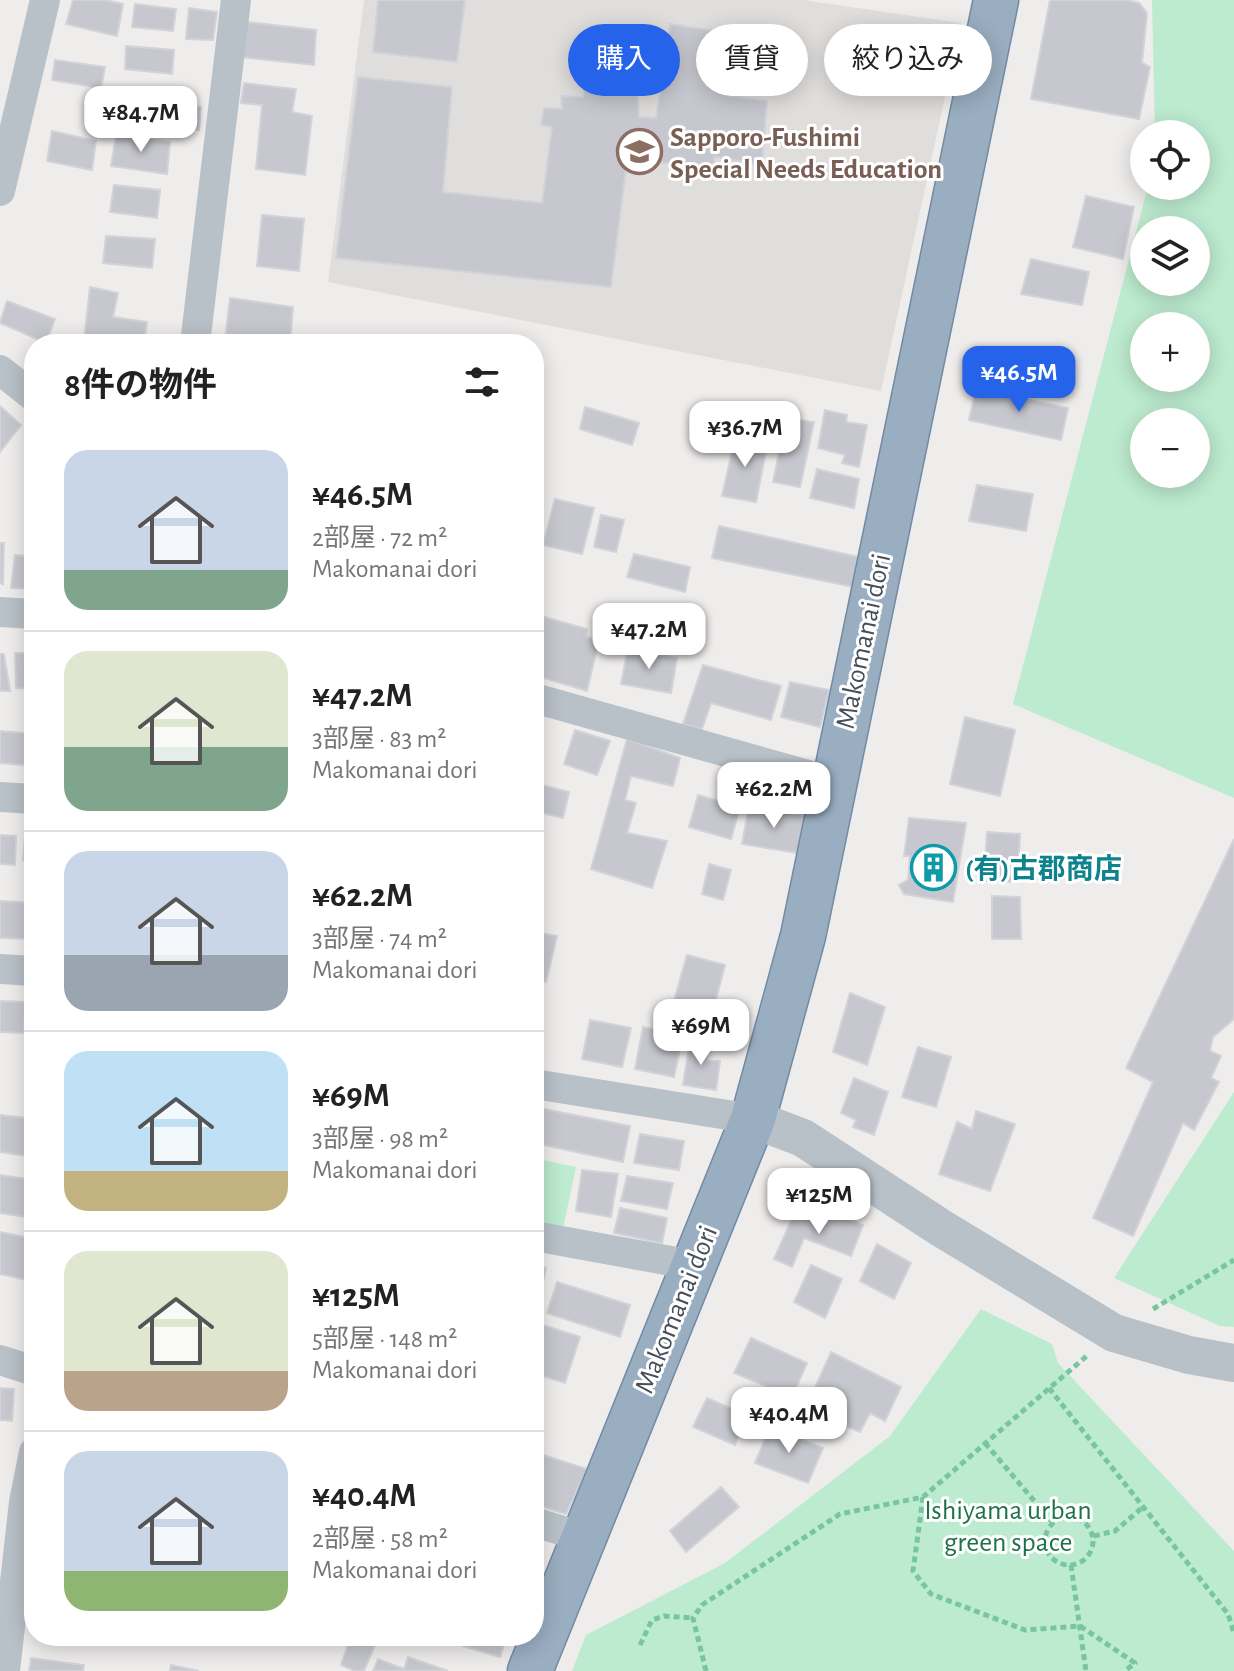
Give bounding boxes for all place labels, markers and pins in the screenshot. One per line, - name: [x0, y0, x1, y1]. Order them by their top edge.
- pin: ¥84.7M: [76, 86, 206, 154]
- place label: Sapporo-Fushimi Special Needs Education: [670, 124, 942, 184]
- school or university icon: Sapporo-Fushimi Special Needs Education: [615, 128, 663, 176]
- pin: ¥46.5M: [954, 346, 1084, 414]
- pin: ¥36.7M: [680, 401, 810, 469]
- pin: ¥47.2M: [584, 603, 714, 671]
- pin: ¥62.2M: [709, 762, 839, 830]
- building icon: (有)古郡商店: [910, 844, 958, 892]
- place label: (有)古郡商店: [965, 853, 1122, 884]
- pin: ¥69M: [654, 999, 748, 1067]
- pin: ¥125M: [763, 1168, 875, 1236]
- pin: ¥40.4M: [724, 1387, 854, 1455]

